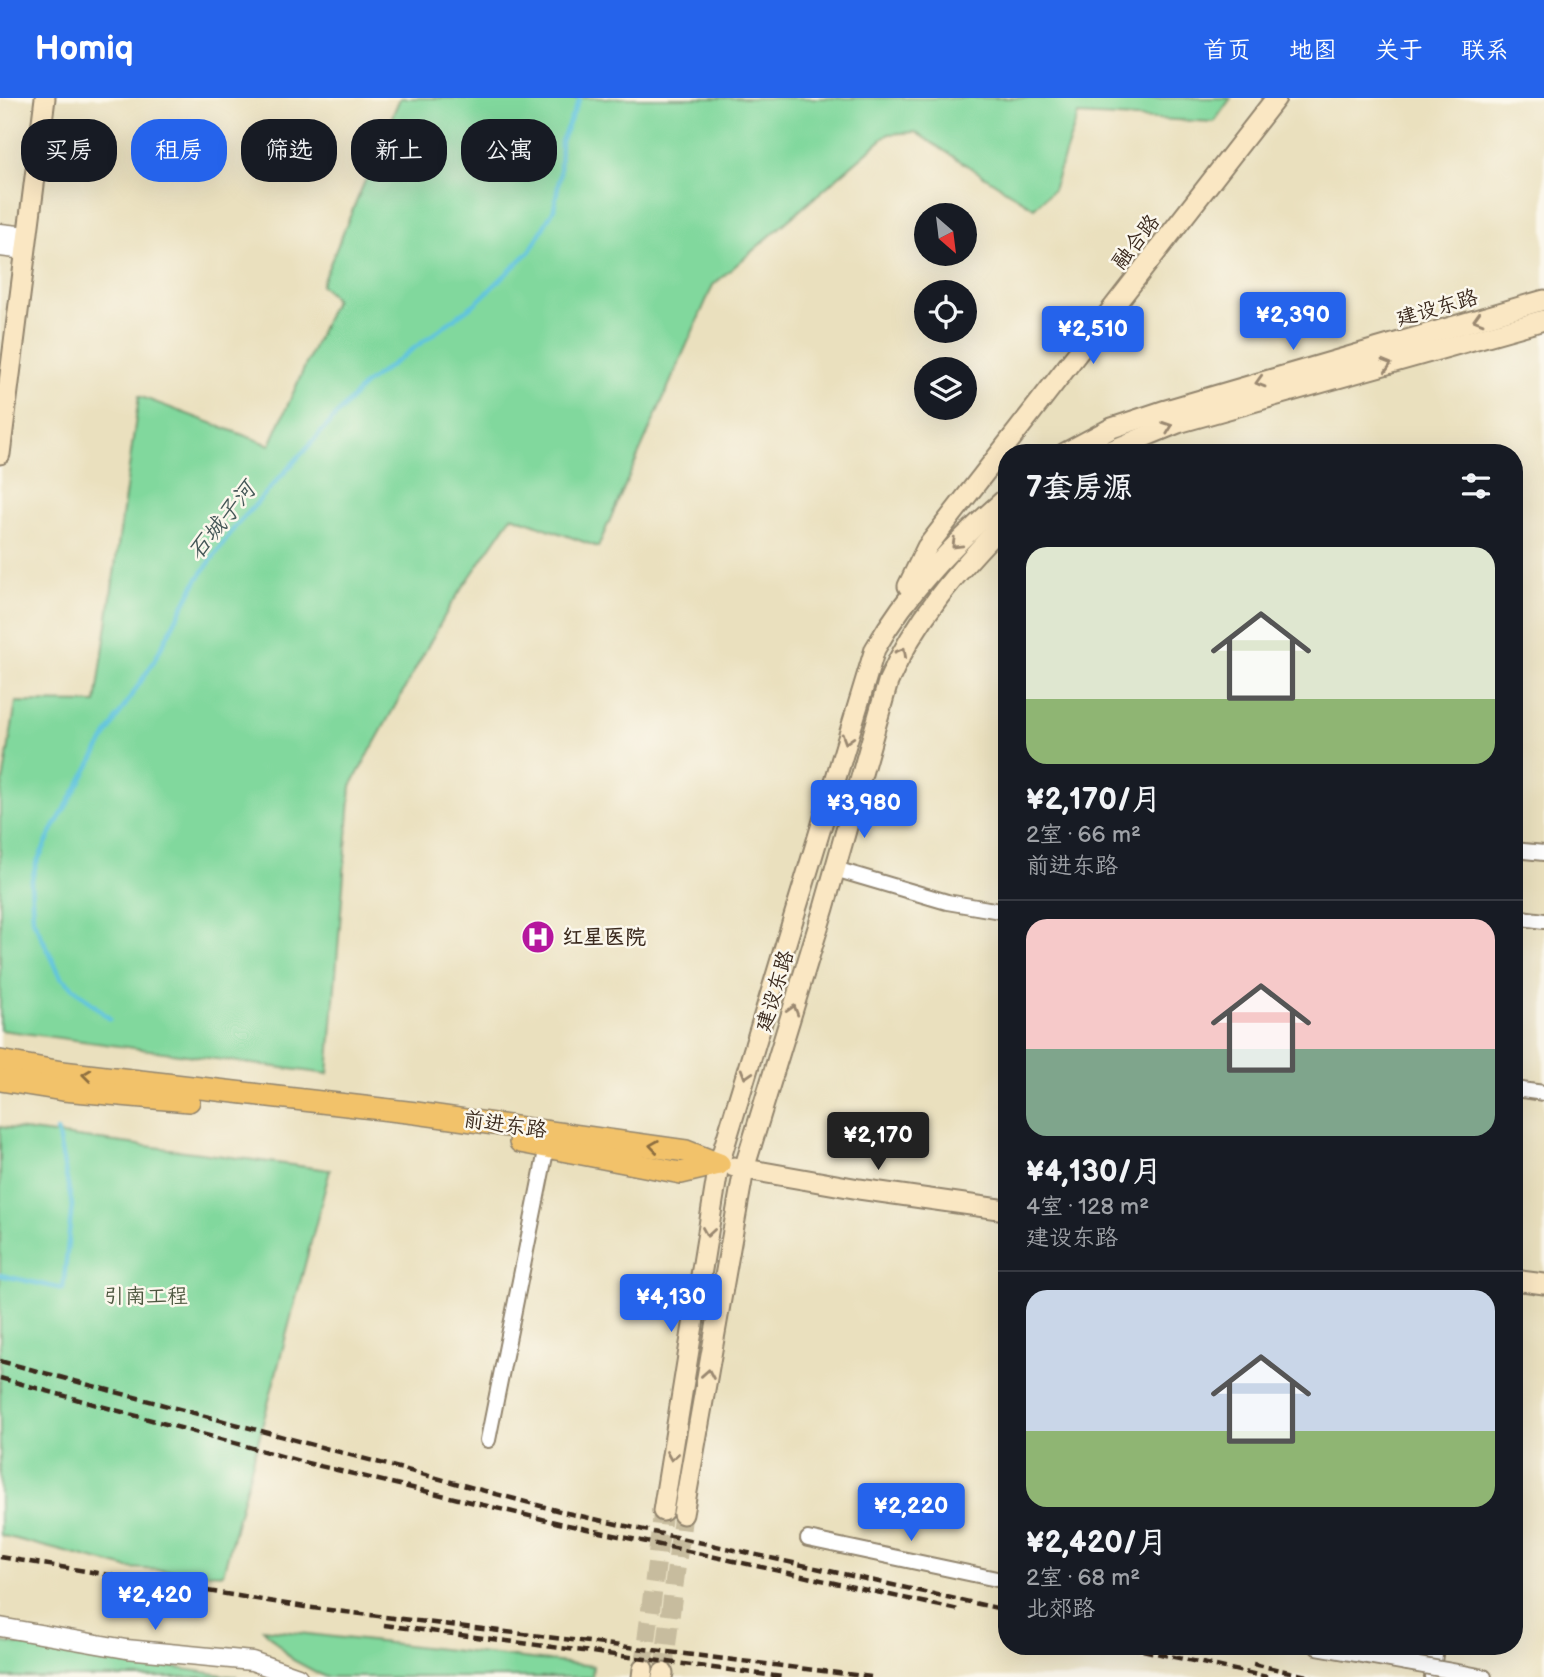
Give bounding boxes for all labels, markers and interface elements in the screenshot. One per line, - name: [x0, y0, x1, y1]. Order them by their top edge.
- text: Homiq: [35, 29, 133, 69]
- text: 首页: [1203, 36, 1251, 65]
- text: 地图: [1289, 36, 1337, 65]
- text: 关于: [1375, 36, 1423, 65]
- text: 联系: [1461, 36, 1509, 65]
- chip: 买房: [21, 119, 117, 182]
- chip: 租房: [131, 119, 227, 182]
- chip: 筛选: [241, 119, 337, 182]
- chip: 新上: [351, 119, 447, 182]
- chip: 公寓: [461, 119, 557, 182]
- north arrow: [914, 203, 976, 266]
- map controls: [914, 203, 977, 420]
- street label: 融合路: [1107, 209, 1165, 275]
- button: locate: [914, 280, 977, 343]
- street label: 建设东路: [1393, 284, 1481, 332]
- pin: ¥2,390: [1236, 292, 1350, 352]
- text: ¥2,390: [1256, 301, 1330, 329]
- pin: ¥2,510: [1036, 306, 1150, 366]
- one-way arrow: [1473, 311, 1485, 326]
- text: ¥2,510: [1058, 315, 1128, 343]
- button: layers: [914, 357, 977, 420]
- one-way arrow: [1381, 358, 1393, 373]
- one-way arrow: [1254, 374, 1266, 389]
- one-way arrow: [1162, 421, 1174, 435]
- icon: filters: [1457, 467, 1495, 505]
- text: 7套房源: [1026, 470, 1133, 506]
- water label: 石城子河: [182, 473, 264, 566]
- one-way arrow: [951, 536, 964, 549]
- icon: home: [1198, 593, 1324, 719]
- one-way arrow: [894, 647, 907, 659]
- one-way arrow: [841, 733, 856, 745]
- pin: ¥3,980: [807, 780, 921, 840]
- text: ¥2,170/月: [1026, 782, 1161, 818]
- text: ¥3,980: [827, 789, 901, 817]
- text: 2室 · 66 m²: [1026, 821, 1141, 849]
- text: 前进东路: [1026, 852, 1118, 880]
- hospital icon: 红星医院: [519, 918, 557, 956]
- place label: 红星医院: [562, 925, 646, 950]
- street label: 建设东路: [751, 947, 799, 1035]
- icon: home: [1198, 965, 1324, 1091]
- one-way arrow: [784, 1004, 799, 1016]
- one-way arrow: [82, 1068, 93, 1083]
- one-way arrow: [740, 1068, 754, 1080]
- street label: 前进东路: [462, 1107, 548, 1143]
- pin: ¥2,170: [821, 1112, 935, 1172]
- text: ¥2,170: [843, 1121, 913, 1149]
- one-way arrow: [648, 1139, 659, 1154]
- text: ¥4,130/月: [1026, 1154, 1162, 1190]
- text: 4室 · 128 m²: [1026, 1193, 1149, 1221]
- text: 建设东路: [1026, 1224, 1118, 1252]
- one-way arrow: [701, 1226, 716, 1238]
- pin: ¥4,130: [614, 1274, 728, 1334]
- text: ¥4,130: [636, 1283, 706, 1311]
- park label: 引南工程: [104, 1284, 188, 1309]
- icon: home: [1198, 1336, 1324, 1462]
- one-way arrow: [700, 1368, 715, 1380]
- one-way arrow: [665, 1450, 680, 1462]
- pin: ¥2,220: [854, 1484, 968, 1543]
- text: ¥2,220: [874, 1492, 948, 1520]
- text: ¥2,420/月: [1026, 1525, 1167, 1561]
- text: 2室 · 68 m²: [1026, 1564, 1140, 1592]
- pin: ¥2,420: [98, 1572, 212, 1632]
- text: ¥2,420: [118, 1581, 192, 1609]
- text: 北郊路: [1026, 1595, 1095, 1623]

